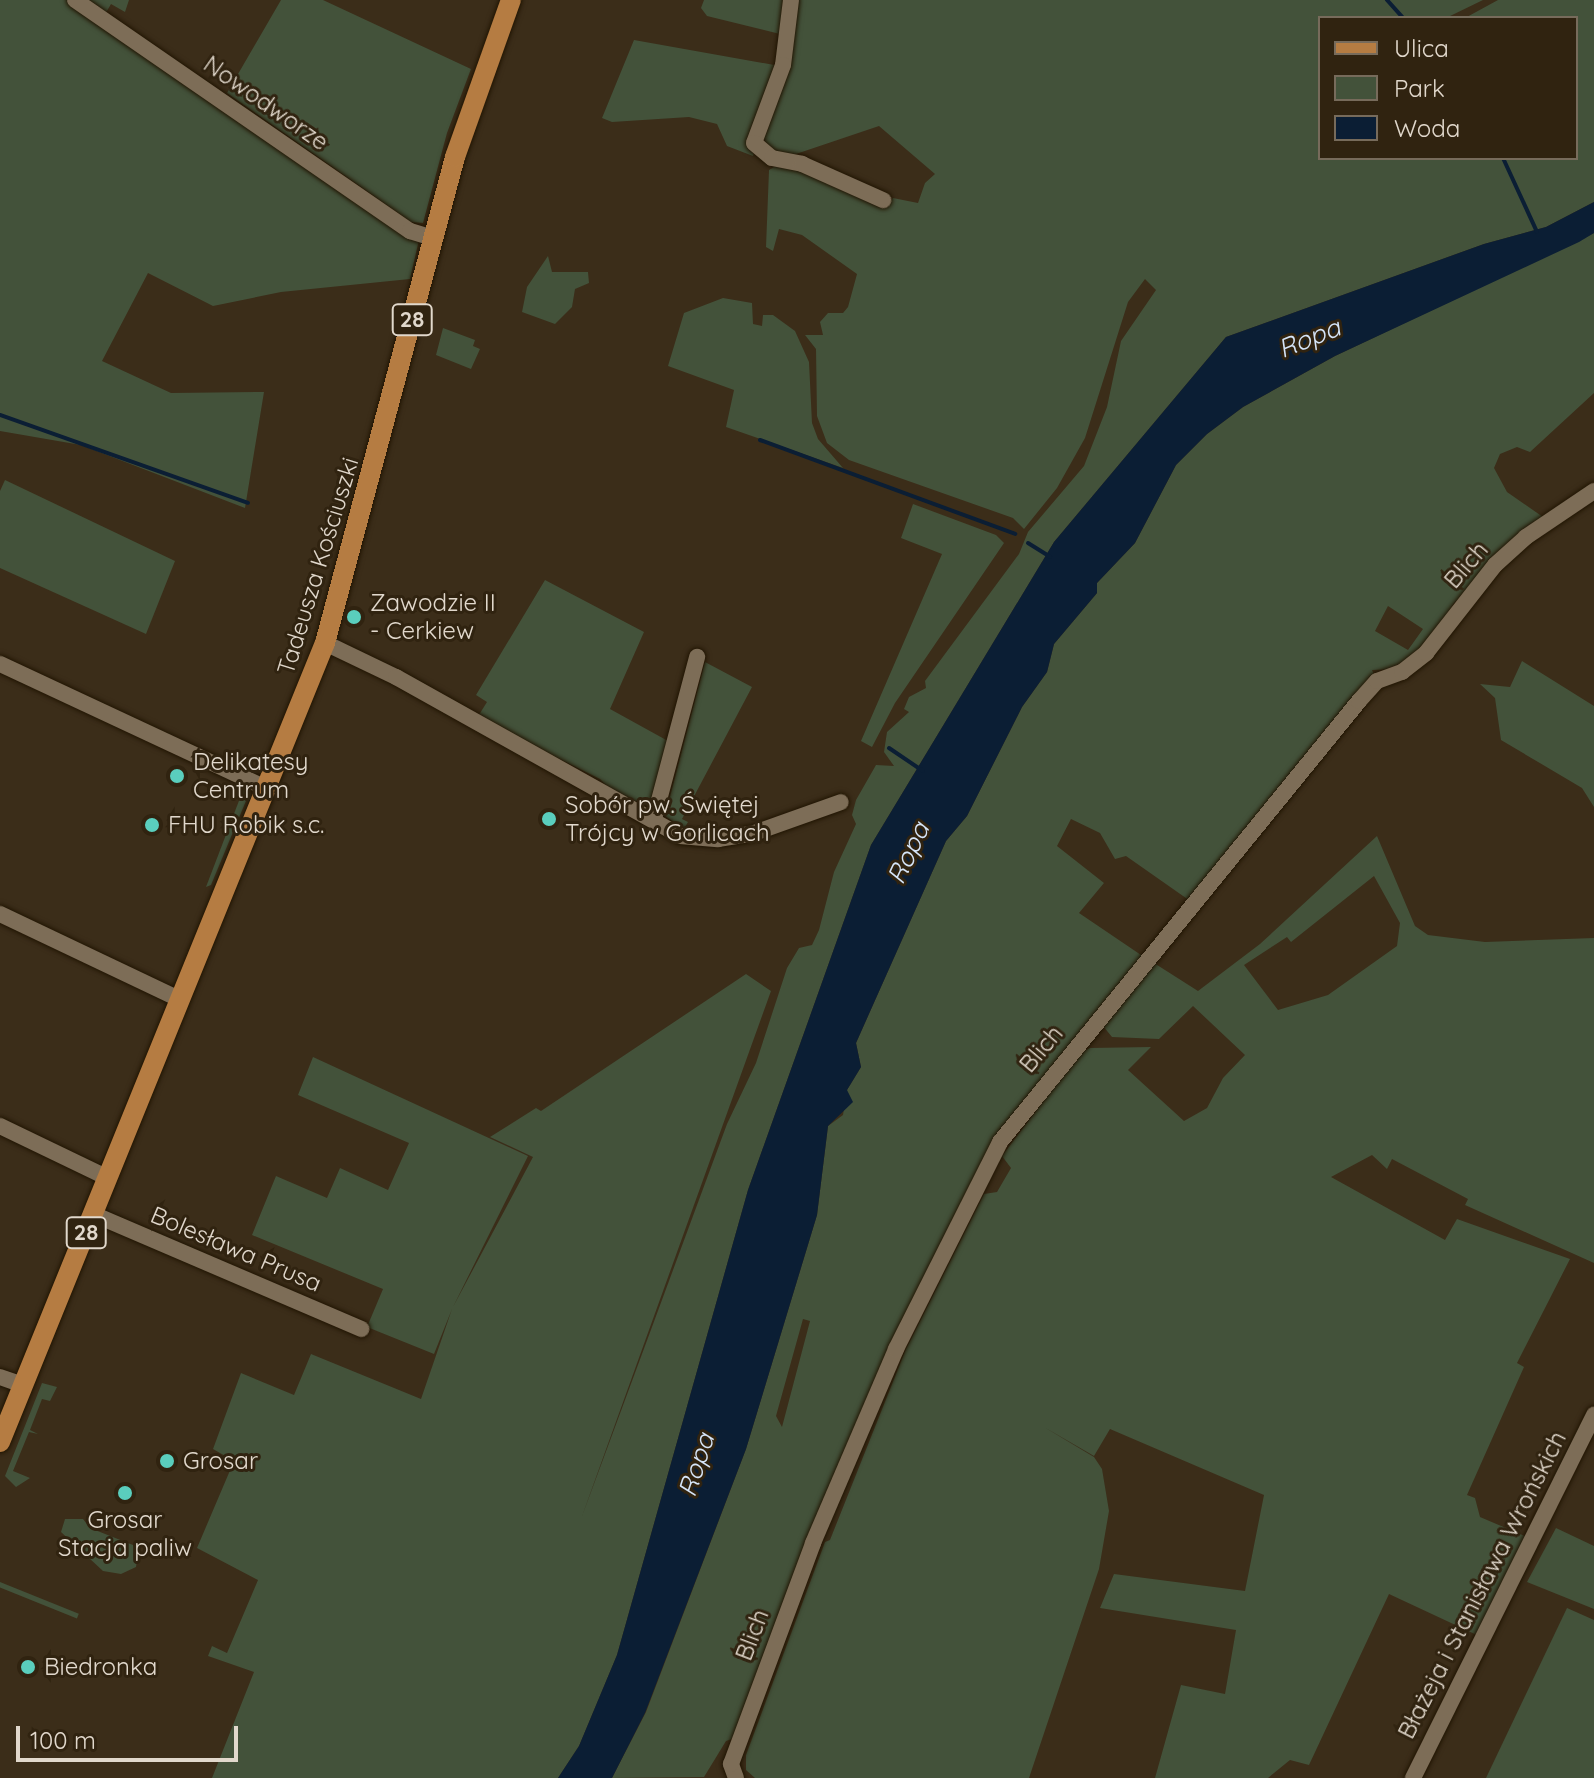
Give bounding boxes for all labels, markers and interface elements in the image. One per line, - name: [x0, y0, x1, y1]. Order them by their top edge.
- legend: [1318, 16, 1578, 160]
- text: Ulica: [1394, 33, 1449, 63]
- street label: Nowodworze: [198, 49, 334, 157]
- text: Park: [1394, 73, 1445, 103]
- text: Woda: [1394, 113, 1460, 143]
- road number: 28: [390, 302, 434, 338]
- water label: Ropa: [1273, 311, 1345, 365]
- street label: Tadeusza Kościuszki: [271, 454, 365, 678]
- street label: Blich: [1438, 536, 1494, 594]
- place label: Zawodzie II - Cerkiew: [370, 589, 496, 645]
- marker: Zawodzie II - Cerkiew: [345, 608, 363, 626]
- place label: Delikatesy Centrum: [193, 748, 308, 804]
- marker: Delikatesy Centrum: [168, 767, 186, 785]
- place label: Sobór pw. Świętej Trójcy w Gorlicach: [565, 791, 770, 847]
- marker: Sobór pw. Świętej Trójcy w Gorlicach: [540, 810, 558, 828]
- place label: FHU Robik s.c.: [168, 811, 324, 839]
- marker: FHU Robik s.c.: [143, 816, 161, 834]
- water label: Ropa: [880, 817, 936, 889]
- street label: Blich: [1013, 1020, 1069, 1078]
- street label: Bolesława Prusa: [146, 1200, 326, 1298]
- road number: 28: [64, 1215, 108, 1251]
- street label: Błażeja i Stanisława Wrońskich: [1392, 1426, 1572, 1744]
- water label: Ropa: [671, 1430, 721, 1500]
- place label: Grosar: [183, 1447, 258, 1475]
- marker: Grosar: [158, 1452, 176, 1470]
- marker: Grosar Stacja paliw: [116, 1484, 134, 1502]
- place label: Grosar Stacja paliw: [58, 1506, 192, 1562]
- street label: Blich: [729, 1605, 775, 1665]
- place label: Biedronka: [44, 1653, 157, 1681]
- marker: Biedronka: [19, 1658, 37, 1676]
- scale bar: [20, 1710, 242, 1760]
- text: 100 m: [30, 1725, 96, 1755]

